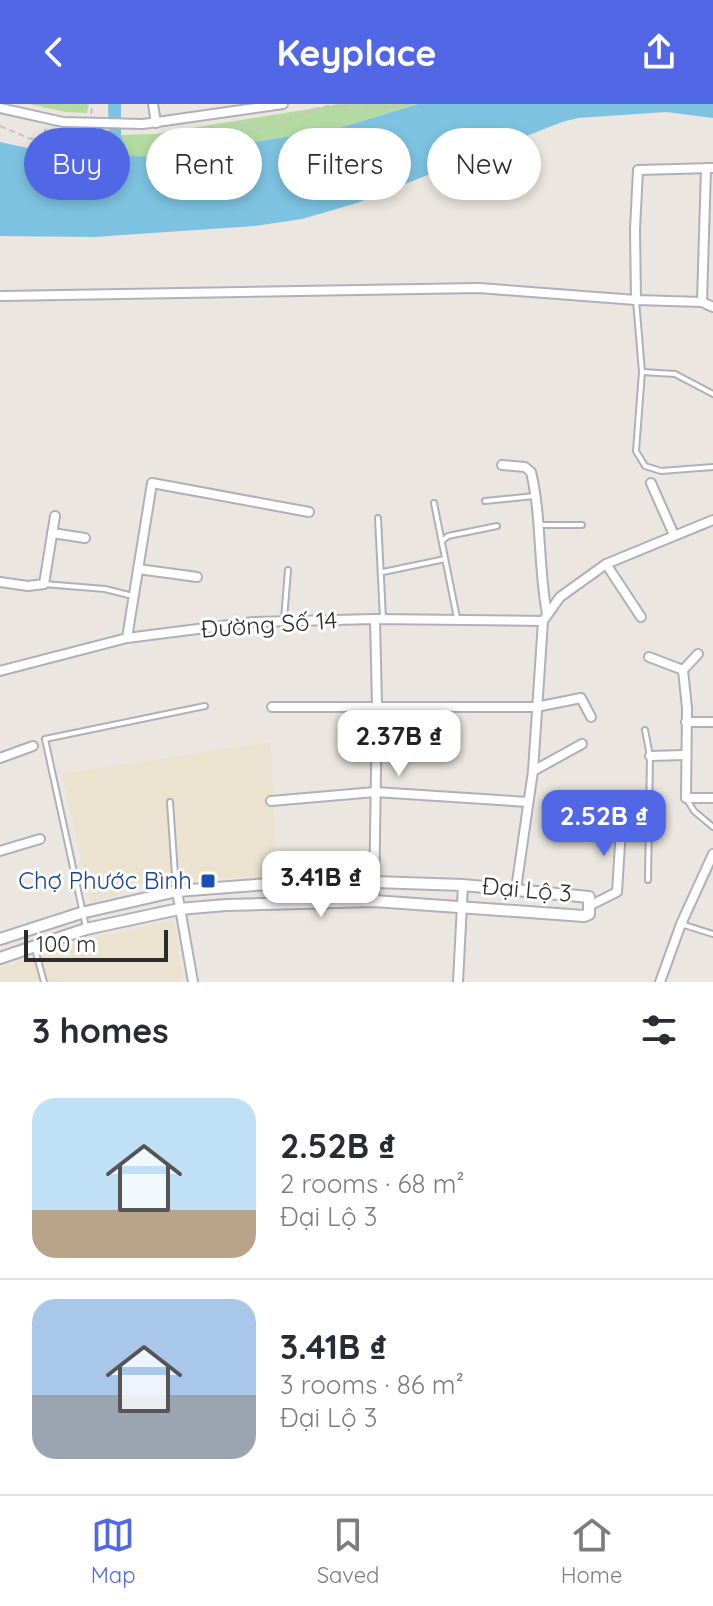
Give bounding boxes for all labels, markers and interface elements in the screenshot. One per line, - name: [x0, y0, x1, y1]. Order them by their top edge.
- icon: back: [32, 30, 76, 74]
- text: Keyplace: [277, 30, 436, 75]
- icon: share: [637, 30, 681, 74]
- chip: Buy: [24, 128, 130, 200]
- chip: Rent: [146, 128, 262, 200]
- chip: Filters: [278, 128, 411, 200]
- chip: New: [427, 128, 541, 200]
- street label: Đường Số 14: [200, 604, 338, 644]
- pin: 2.37B ₫: [325, 710, 473, 778]
- text: 2.37B ₫: [356, 719, 442, 752]
- pin: 2.52B ₫: [530, 790, 678, 858]
- text: 2.52B ₫: [560, 799, 648, 832]
- pin: 3.41B ₫: [247, 851, 395, 919]
- text: 3.41B ₫: [280, 860, 362, 893]
- place label: Chợ Phước Bình: [18, 865, 192, 895]
- street label: Đại Lộ 3: [481, 870, 573, 908]
- marker: Chợ Phước Bình: [199, 872, 217, 890]
- scale bar: [24, 926, 168, 962]
- text: 100 m: [36, 930, 96, 958]
- icon: filters: [637, 1008, 681, 1052]
- text: 3 homes: [32, 1009, 169, 1052]
- text: 2.52B ₫: [280, 1124, 396, 1167]
- icon: home: [96, 1130, 192, 1226]
- text: 2 rooms · 68 m²: [280, 1167, 465, 1200]
- text: Đại Lộ 3: [280, 1200, 377, 1233]
- text: 3.41B ₫: [280, 1325, 387, 1368]
- icon: home: [96, 1331, 192, 1427]
- text: 3 rooms · 86 m²: [280, 1368, 464, 1401]
- text: Đại Lộ 3: [280, 1401, 377, 1434]
- tab: Map: [91, 1513, 135, 1589]
- tab: Saved: [317, 1513, 379, 1589]
- tab: Home: [561, 1513, 622, 1589]

